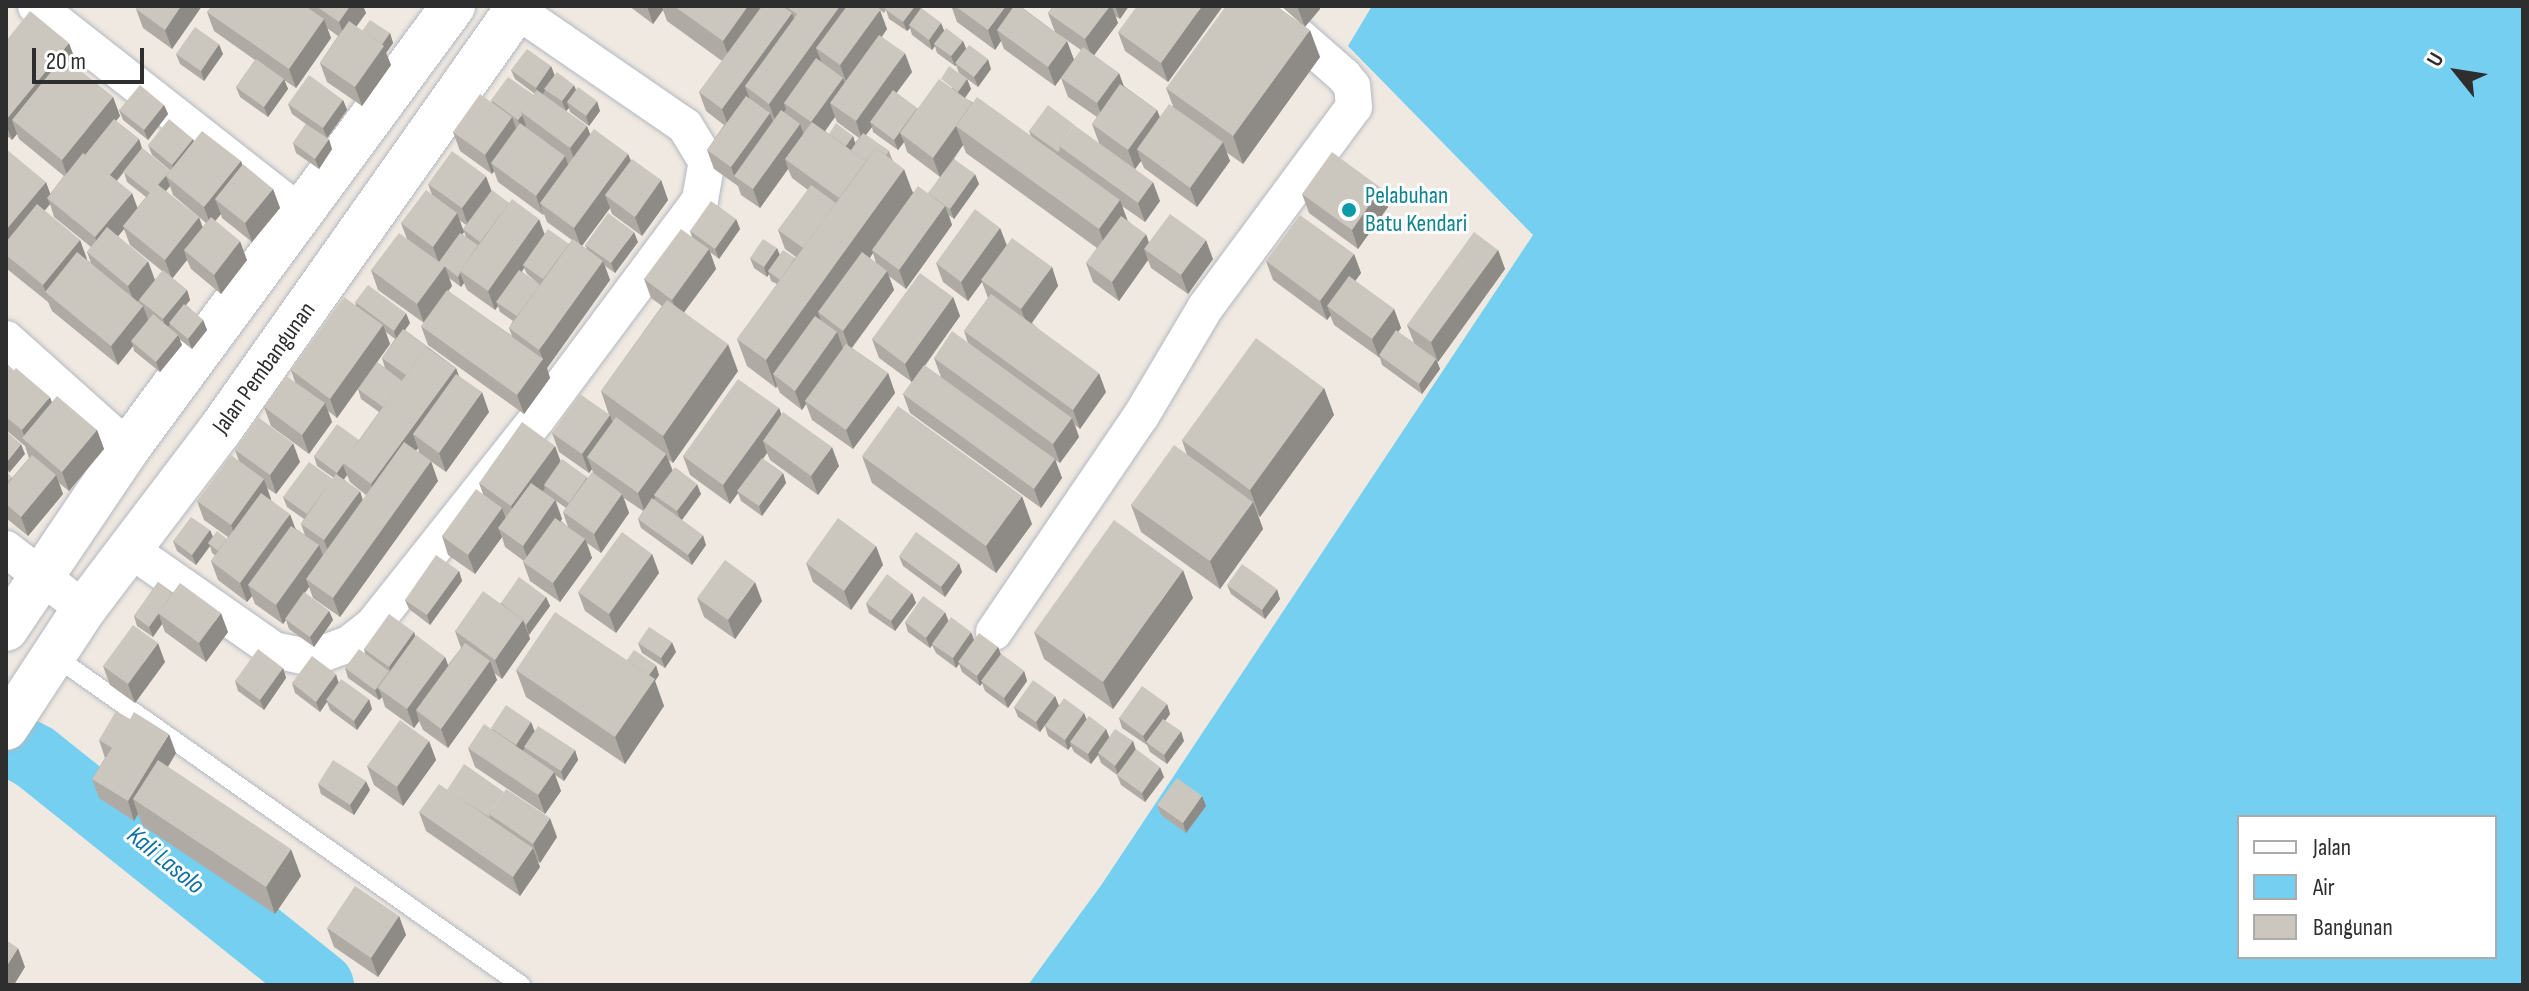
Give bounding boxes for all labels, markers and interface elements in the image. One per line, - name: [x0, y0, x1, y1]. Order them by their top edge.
- scale bar: [36, 32, 148, 82]
- north arrow: [2417, 32, 2497, 112]
- text: 20 m: [46, 47, 86, 76]
- text: U: [2421, 48, 2450, 71]
- place label: Pelabuhan Batu Kendari: [1365, 182, 1467, 238]
- marker: Pelabuhan Batu Kendari: [1340, 201, 1358, 219]
- street label: Jalan Pembangunan: [207, 296, 321, 440]
- legend: [2237, 815, 2497, 959]
- water label: Kali Lasolo: [120, 820, 210, 902]
- text: Jalan: [2313, 833, 2351, 862]
- text: Air: [2313, 873, 2335, 902]
- text: Bangunan: [2313, 913, 2393, 942]

